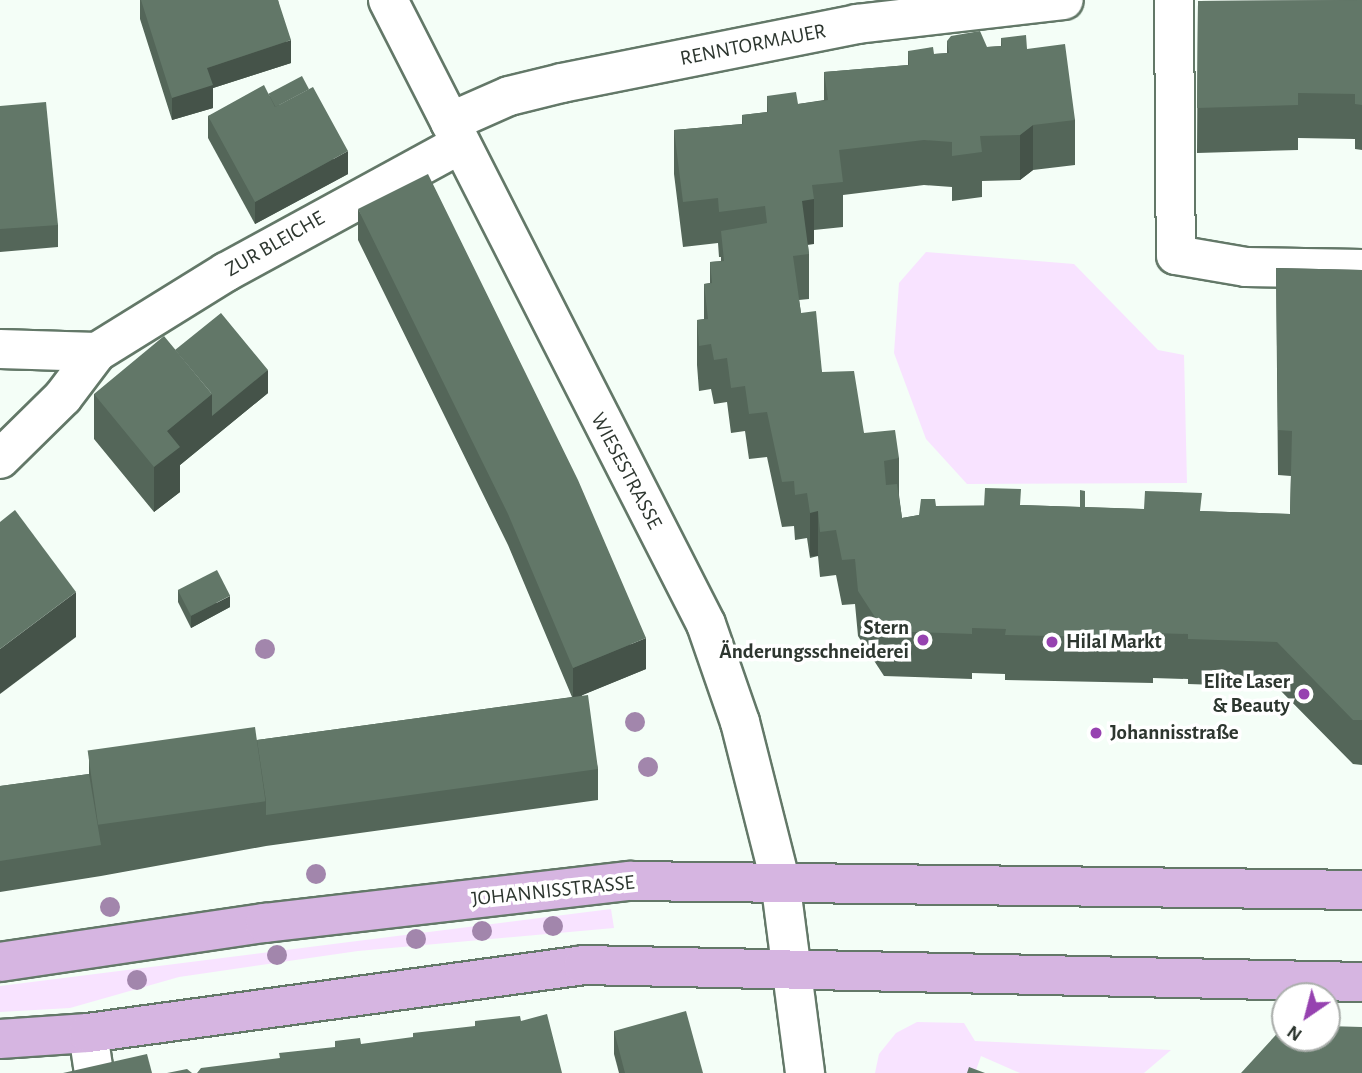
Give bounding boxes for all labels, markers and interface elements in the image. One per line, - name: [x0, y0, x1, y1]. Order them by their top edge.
- street label: RENNTORMAUER: [678, 19, 828, 71]
- street label: ZUR BLEICHE: [221, 206, 329, 282]
- street label: WIESESTRASSE: [585, 409, 667, 533]
- place label: Stern Änderungsschneiderei: [719, 615, 909, 665]
- place label: Hilal Markt: [1066, 629, 1162, 655]
- marker: Stern Änderungsschneiderei: [915, 632, 931, 648]
- marker: Hilal Markt: [1044, 634, 1060, 650]
- place label: Elite Laser & Beauty: [1204, 669, 1290, 719]
- marker: Elite Laser & Beauty: [1296, 686, 1312, 702]
- place label: Johannisstraße: [1110, 720, 1239, 746]
- marker: Johannisstraße: [1088, 725, 1104, 741]
- street label: JOHANNISSTRASSE: [470, 870, 636, 912]
- north arrow: [1271, 982, 1341, 1052]
- text: N: [1284, 1021, 1306, 1045]

